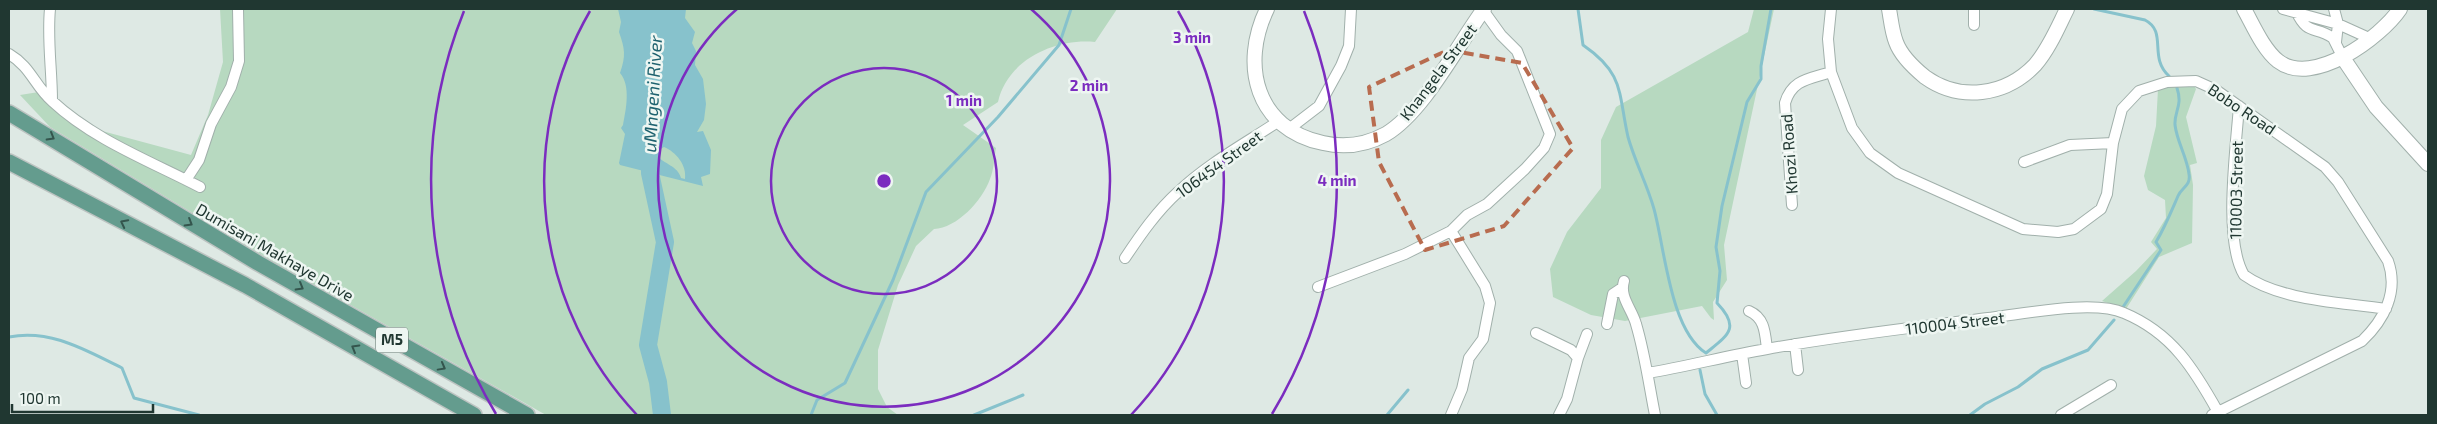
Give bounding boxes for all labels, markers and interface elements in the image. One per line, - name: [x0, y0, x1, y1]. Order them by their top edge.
- street label: Khangela Street: [1395, 20, 1480, 124]
- text: 3 min: [1173, 28, 1211, 46]
- water label: uMngeni River: [638, 34, 666, 153]
- text: 2 min: [1070, 76, 1108, 94]
- street label: Bobo Road: [2205, 79, 2280, 138]
- text: 1 min: [946, 91, 982, 109]
- street label: Khozi Road: [1776, 113, 1801, 195]
- street label: 106454 Street: [1172, 126, 1265, 201]
- one-way arrow: [46, 131, 55, 141]
- street label: 110003 Street: [2225, 141, 2246, 239]
- text: 4 min: [1317, 171, 1357, 189]
- centre of rings: [875, 172, 893, 190]
- street label: Dumisani Makhaye Drive: [193, 199, 358, 305]
- one-way arrow: [184, 216, 193, 226]
- one-way arrow: [120, 219, 129, 229]
- one-way arrow: [295, 281, 304, 291]
- street label: 110004 Street: [1904, 307, 2006, 338]
- road number: M5: [376, 328, 408, 352]
- one-way arrow: [352, 344, 361, 354]
- one-way arrow: [436, 360, 445, 370]
- scale bar: [12, 382, 154, 414]
- text: 100 m: [20, 389, 61, 407]

